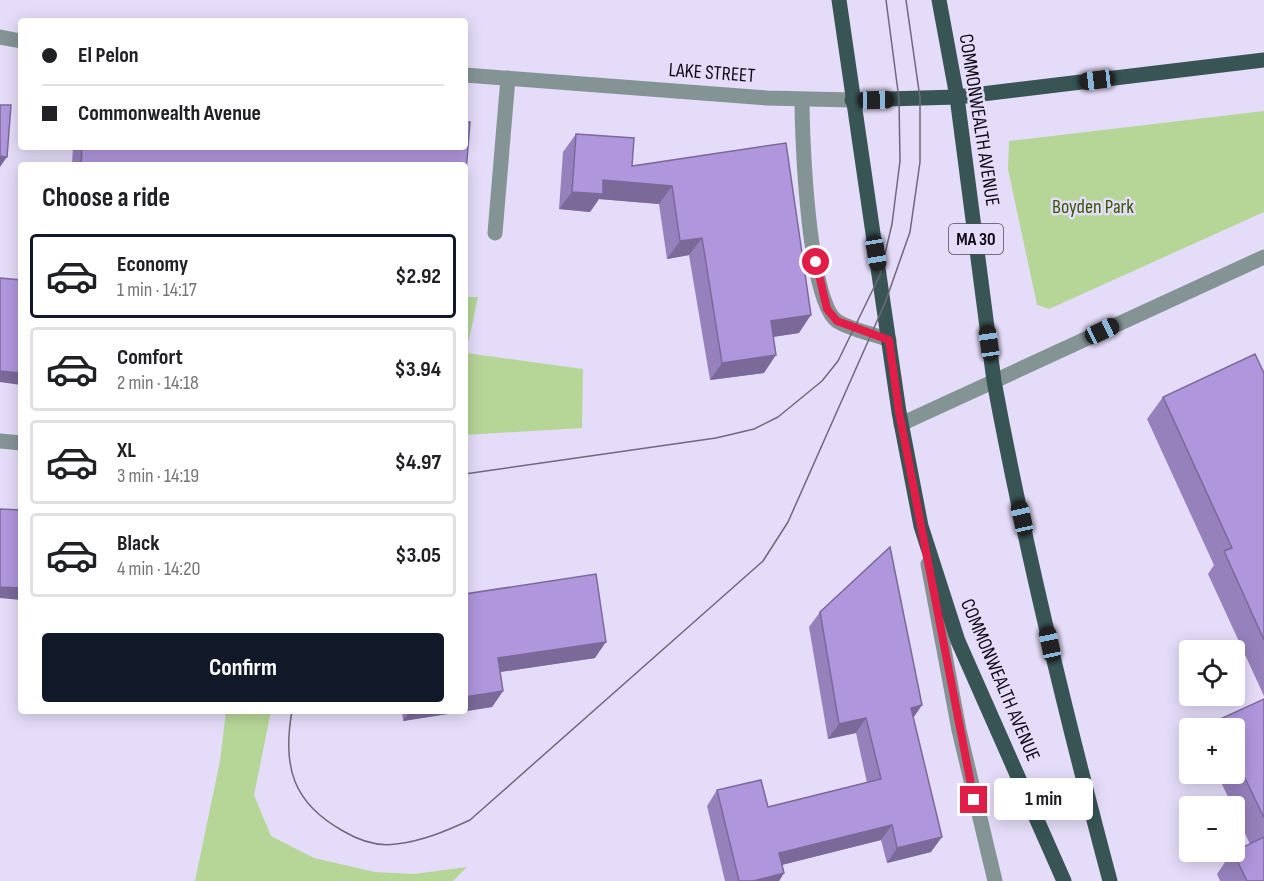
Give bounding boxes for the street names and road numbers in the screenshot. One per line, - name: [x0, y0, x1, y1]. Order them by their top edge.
- street label: COMMONWEALTH AVENUE: [954, 32, 1004, 208]
- street label: LAKE STREET: [668, 58, 756, 88]
- road number: MA 30: [949, 224, 1003, 254]
- street label: COMMONWEALTH AVENUE: [955, 595, 1045, 765]

